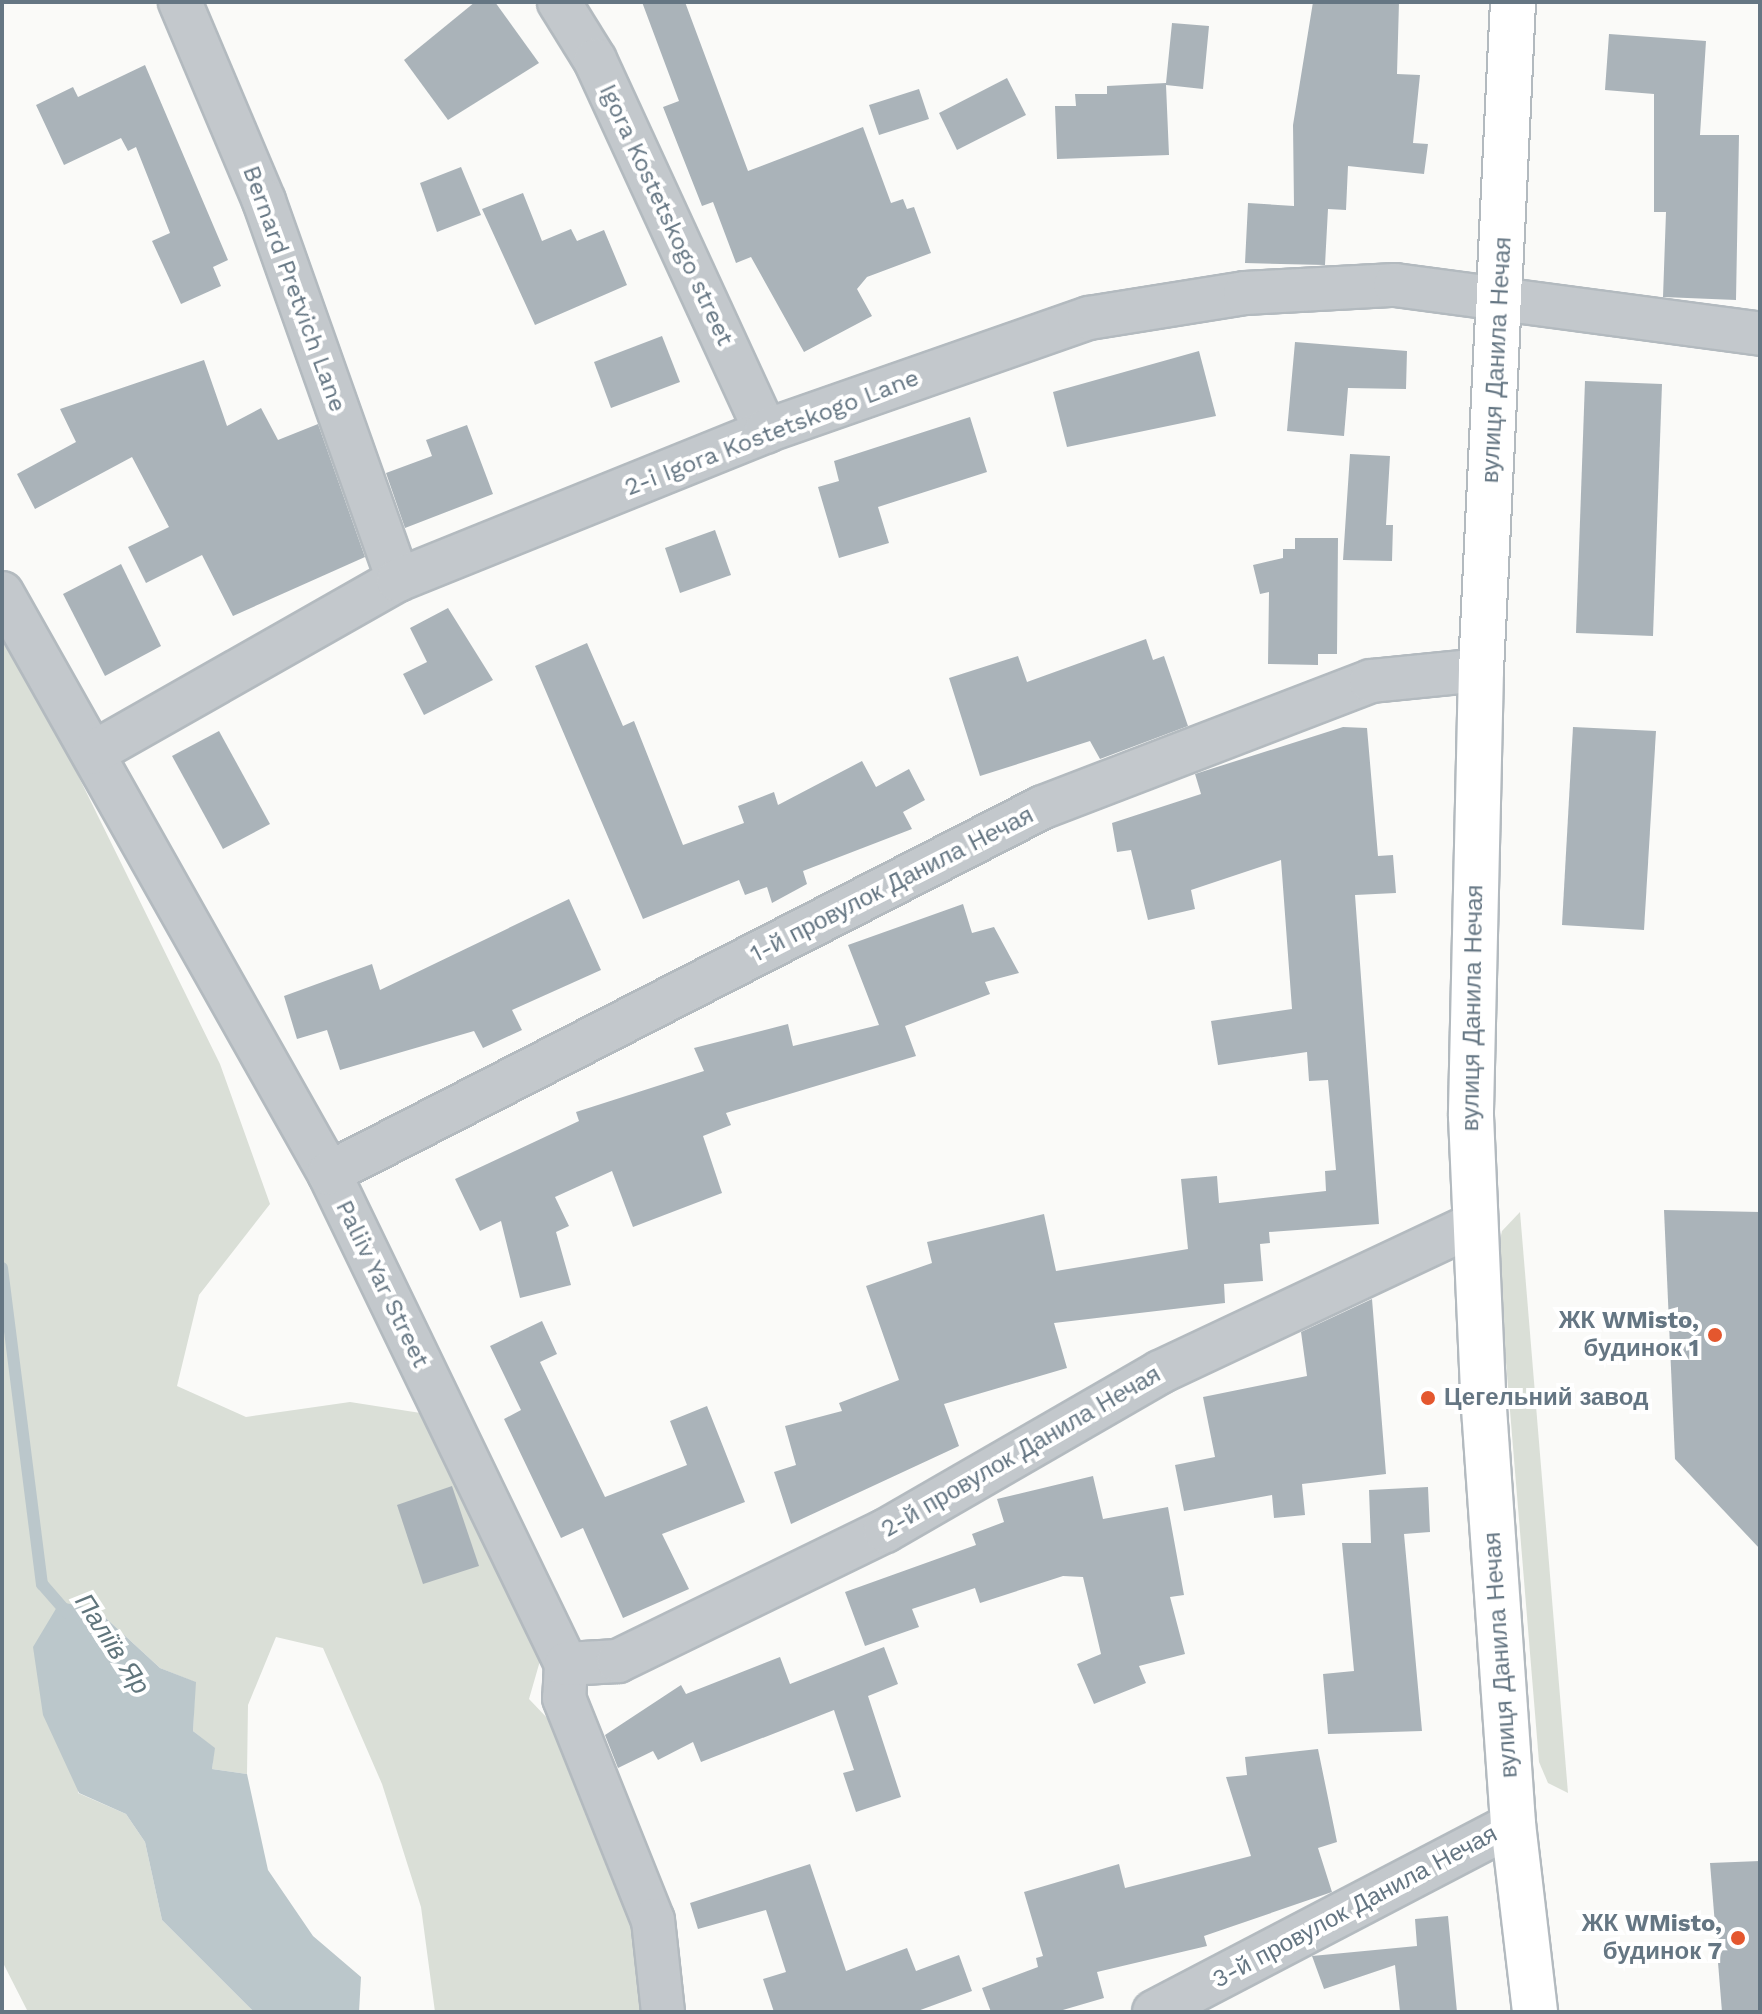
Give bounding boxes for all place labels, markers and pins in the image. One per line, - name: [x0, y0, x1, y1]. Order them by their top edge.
- place label: ЖК WMisto, будинок 1: [1559, 1307, 1699, 1363]
- marker: ЖК WMisto, будинок 1: [1706, 1326, 1724, 1344]
- place label: Цегельний завод: [1444, 1384, 1648, 1412]
- marker: Цегельний завод: [1419, 1389, 1437, 1407]
- place label: ЖК WMisto, будинок 7: [1582, 1910, 1722, 1966]
- marker: ЖК WMisto, будинок 7: [1729, 1929, 1747, 1947]

